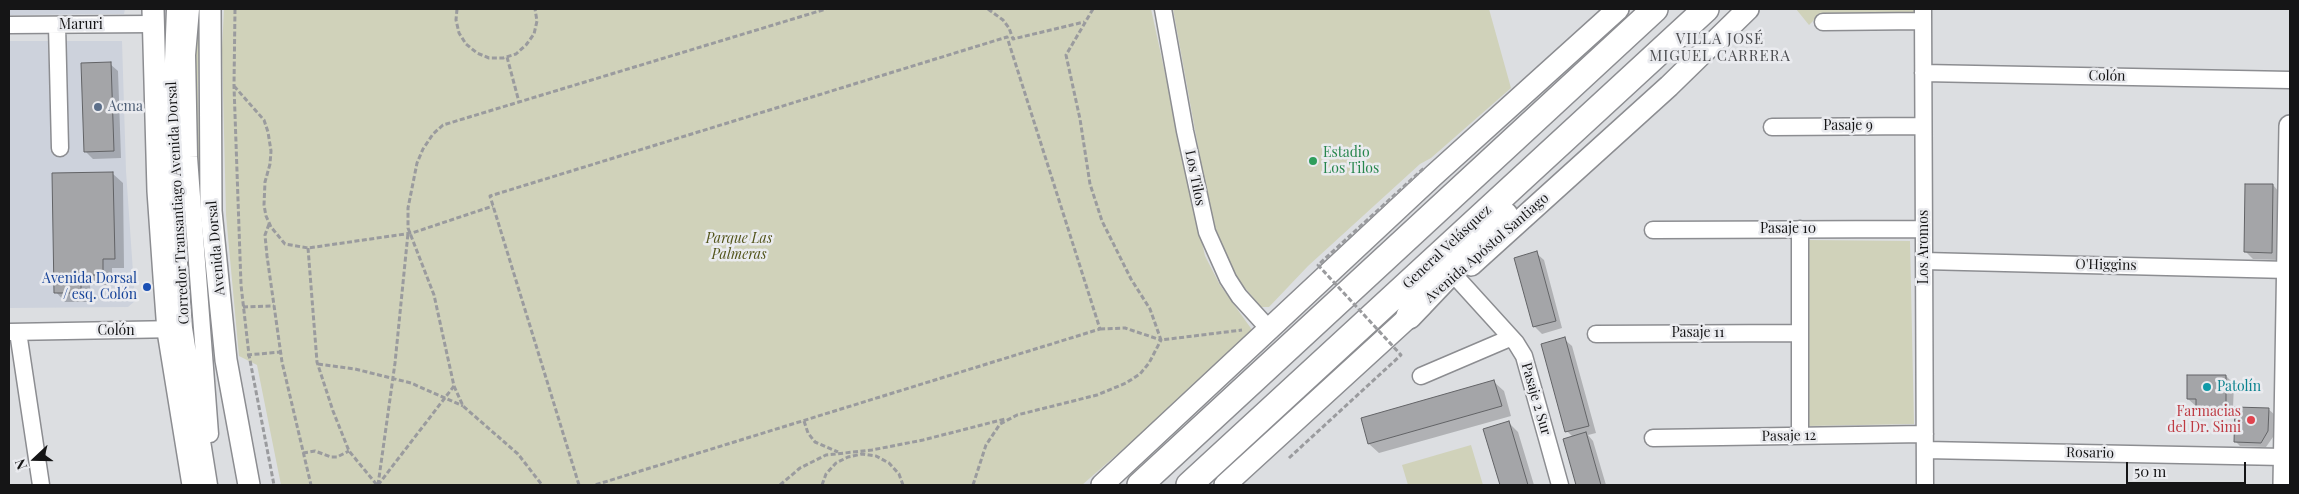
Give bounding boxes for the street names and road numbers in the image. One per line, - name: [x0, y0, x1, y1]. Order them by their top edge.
- street label: Maruri: [59, 17, 103, 33]
- street label: Colón: [2088, 67, 2126, 85]
- street label: Corredor Transantiago Avenida Dorsal: [163, 81, 193, 325]
- street label: Pasaje 9: [1823, 118, 1873, 134]
- street label: Los Tilos: [1181, 149, 1209, 207]
- street label: Avenida Apóstol Santiago: [1422, 190, 1552, 306]
- street label: Avenida Dorsal: [203, 200, 229, 296]
- street label: General Velásquez: [1399, 202, 1495, 292]
- street label: Los Aromos: [1916, 210, 1932, 284]
- street label: Pasaje 10: [1760, 221, 1816, 237]
- street label: O'Higgins: [2075, 256, 2137, 274]
- street label: Colón: [97, 323, 135, 339]
- street label: Pasaje 11: [1672, 325, 1724, 341]
- street label: Pasaje 2 Sur: [1518, 361, 1554, 437]
- street label: Pasaje 12: [1762, 427, 1816, 445]
- street label: Rosario: [2066, 444, 2114, 462]

